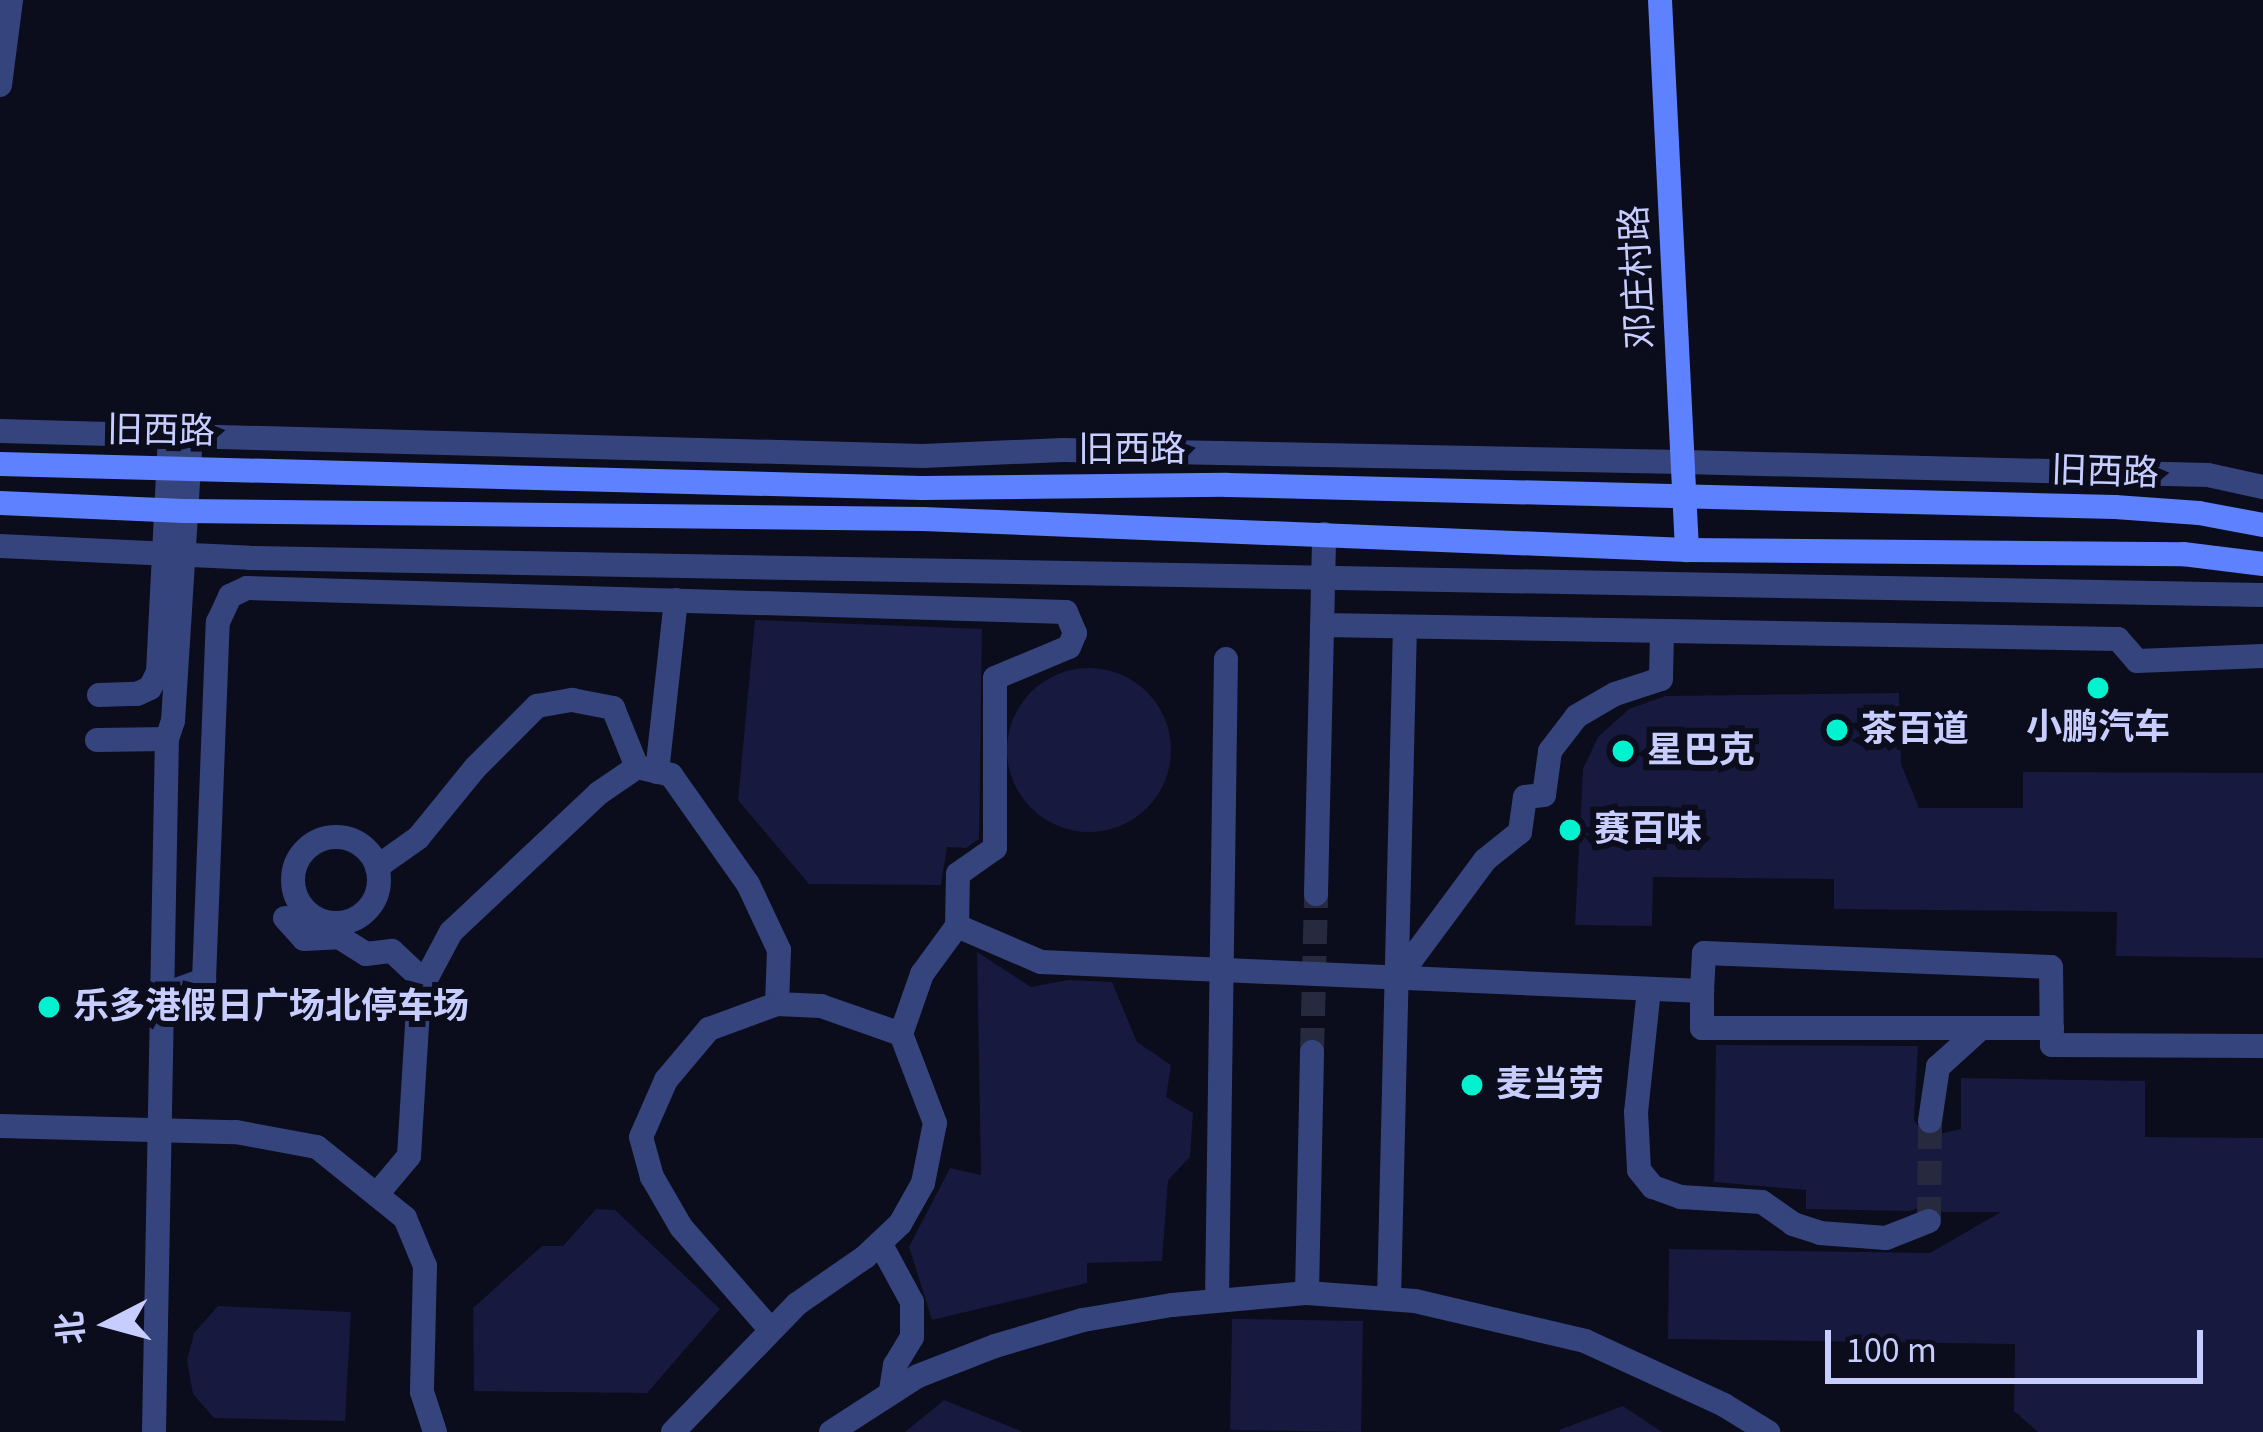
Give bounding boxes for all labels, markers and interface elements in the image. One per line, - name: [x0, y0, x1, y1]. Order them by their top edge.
- street label: 邓庄村路: [1613, 204, 1663, 350]
- street label: 旧西路: [107, 408, 215, 454]
- street label: 旧西路: [1078, 428, 1186, 472]
- street label: 旧西路: [2050, 449, 2160, 495]
- marker: 小鹏汽车: [2085, 675, 2111, 701]
- place label: 小鹏汽车: [2026, 706, 2170, 750]
- place label: 茶百道: [1861, 708, 1969, 752]
- marker: 茶百道: [1824, 717, 1850, 743]
- place label: 星巴克: [1647, 729, 1755, 773]
- marker: 星巴克: [1610, 738, 1636, 764]
- place label: 赛百味: [1594, 808, 1702, 852]
- marker: 赛百味: [1557, 817, 1583, 843]
- place label: 乐多港假日广场北停车场: [73, 985, 469, 1029]
- marker: 乐多港假日广场北停车场: [36, 994, 62, 1020]
- place label: 麦当劳: [1496, 1063, 1604, 1107]
- marker: 麦当劳: [1459, 1072, 1485, 1098]
- north arrow: [48, 1264, 168, 1384]
- scale bar: [1831, 1306, 2209, 1380]
- text: 北: [47, 1309, 97, 1347]
- text: 100 m: [1846, 1325, 1937, 1376]

